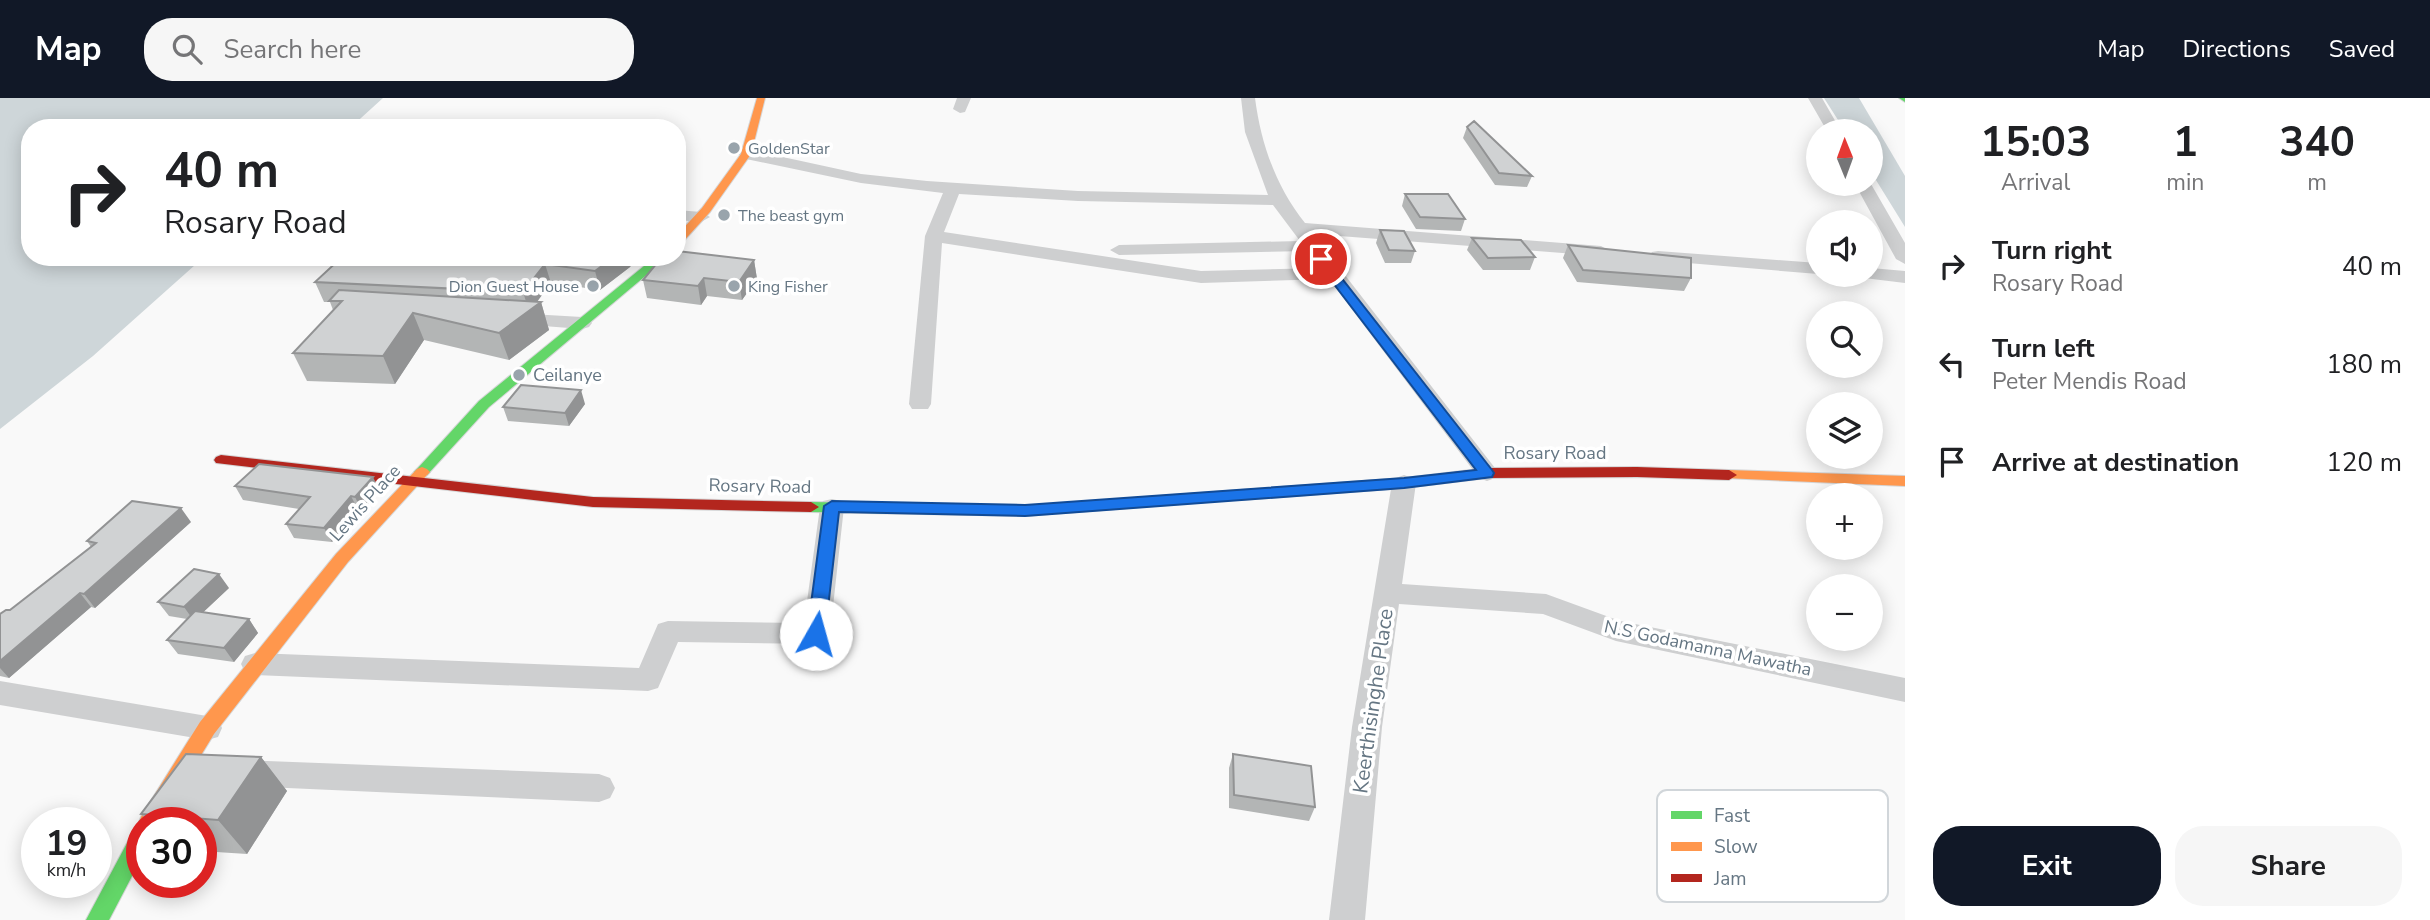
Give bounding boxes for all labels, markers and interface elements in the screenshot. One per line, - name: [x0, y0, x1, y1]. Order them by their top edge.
- search box: [144, 18, 634, 81]
- text: Map: [35, 27, 102, 72]
- icon: search: [168, 30, 206, 68]
- text: Search here: [224, 32, 361, 67]
- text: Map: [2097, 33, 2144, 65]
- text: Directions: [2182, 33, 2291, 65]
- text: Saved: [2329, 33, 2395, 65]
- text: 15:03: [1980, 114, 2091, 171]
- text: 1: [2173, 114, 2198, 171]
- text: 340: [2279, 114, 2355, 171]
- north arrow: [1806, 119, 1883, 196]
- map controls: [1806, 119, 1883, 651]
- text: 40 m: [164, 137, 279, 204]
- place label: GoldenStar: [748, 138, 830, 160]
- marker: GoldenStar: [726, 140, 742, 156]
- icon: right: [49, 147, 140, 238]
- text: Arrival: [2001, 167, 2070, 198]
- text: min: [2166, 167, 2204, 198]
- text: m: [2307, 167, 2327, 198]
- text: Rosary Road: [164, 201, 347, 244]
- place label: The beast gym: [738, 205, 844, 227]
- marker: The beast gym: [716, 207, 732, 223]
- button: sound: [1806, 210, 1883, 287]
- pin: [1291, 229, 1351, 289]
- text: Turn right: [1992, 233, 2111, 268]
- icon: arrive: [1302, 240, 1340, 278]
- icon: right: [1933, 247, 1971, 285]
- text: 40 m: [2342, 249, 2402, 284]
- text: Rosary Road: [1992, 268, 2123, 299]
- place label: Dion Guest House: [449, 276, 579, 298]
- place label: King Fisher: [748, 276, 828, 298]
- marker: Dion Guest House: [585, 278, 601, 294]
- marker: King Fisher: [726, 278, 742, 294]
- button: search: [1806, 301, 1883, 378]
- text: Turn left: [1992, 331, 2095, 366]
- icon: left: [1933, 345, 1971, 383]
- text: 180 m: [2326, 347, 2402, 382]
- place label: Ceilanye: [533, 363, 602, 387]
- text: Peter Mendis Road: [1992, 366, 2187, 397]
- marker: Ceilanye: [511, 367, 527, 383]
- button: layers: [1806, 392, 1883, 469]
- street label: Rosary Road: [1504, 441, 1606, 465]
- icon: arrive: [1933, 443, 1971, 481]
- text: Arrive at destination: [1992, 445, 2239, 480]
- text: 120 m: [2326, 445, 2402, 480]
- street label: Lewis Place: [324, 459, 406, 547]
- street label: Rosary Road: [708, 473, 812, 499]
- button: +: [1806, 483, 1883, 560]
- button: −: [1806, 574, 1883, 651]
- position arrow: [779, 597, 853, 671]
- street label: Keerthisinghe Place: [1346, 607, 1400, 795]
- street label: N.S Godamanna Mawatha: [1602, 614, 1814, 682]
- legend: [1657, 790, 1888, 902]
- text: Fast: [1714, 803, 1750, 829]
- speed limit sign: 30: [126, 807, 217, 898]
- text: 19: [45, 820, 88, 867]
- button: Exit: [1933, 826, 2161, 906]
- button: Share: [2175, 826, 2402, 906]
- text: Slow: [1714, 834, 1758, 860]
- text: km/h: [47, 858, 86, 882]
- text: Jam: [1713, 866, 1747, 892]

